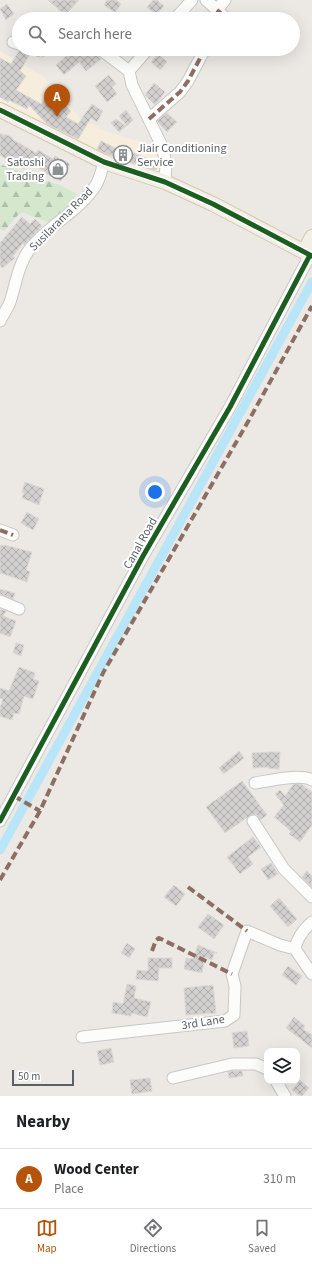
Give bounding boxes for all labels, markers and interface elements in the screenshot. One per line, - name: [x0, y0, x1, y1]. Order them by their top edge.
- search box: [12, 12, 300, 56]
- icon: search: [26, 23, 48, 45]
- text: Search here: [58, 24, 132, 45]
- pin: A: [44, 84, 70, 117]
- place label: Jiair Conditioning Service: [137, 140, 226, 171]
- building icon: Jiair Conditioning Service: [112, 144, 134, 166]
- place label: Satoshi Trading: [6, 154, 44, 185]
- shop icon: Satoshi Trading: [47, 158, 69, 180]
- street label: Susilarama Road: [26, 184, 97, 255]
- your location: [145, 482, 165, 502]
- street label: Canal Road: [119, 514, 162, 572]
- street label: 3rd Lane: [180, 1011, 226, 1034]
- map controls: [264, 1048, 300, 1084]
- button: layers: [264, 1048, 300, 1084]
- scale bar: [12, 1068, 74, 1087]
- text: 50 m: [18, 1069, 40, 1084]
- text: Nearby: [16, 1110, 70, 1134]
- text: Wood Center: [54, 1159, 139, 1180]
- text: A: [25, 1170, 33, 1188]
- text: 310 m: [263, 1170, 296, 1188]
- text: Place: [54, 1180, 83, 1198]
- tab: Map: [36, 1217, 58, 1256]
- tab: Directions: [130, 1217, 176, 1256]
- tab: Saved: [248, 1217, 276, 1256]

